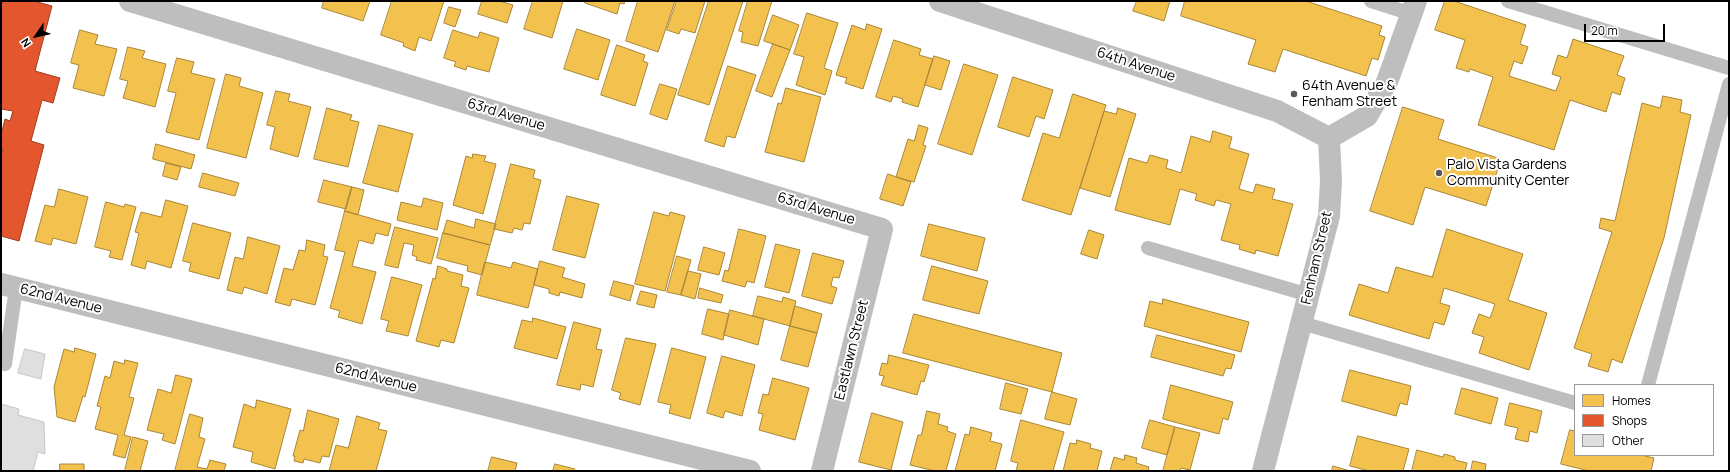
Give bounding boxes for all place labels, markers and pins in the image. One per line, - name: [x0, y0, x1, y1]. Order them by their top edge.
- place label: 64th Avenue & Fenham Street: [1302, 78, 1397, 110]
- marker: 64th Avenue & Fenham Street: [1289, 89, 1299, 99]
- place label: Palo Vista Gardens Community Center: [1447, 157, 1569, 190]
- marker: Palo Vista Gardens Community Center: [1434, 168, 1444, 178]

